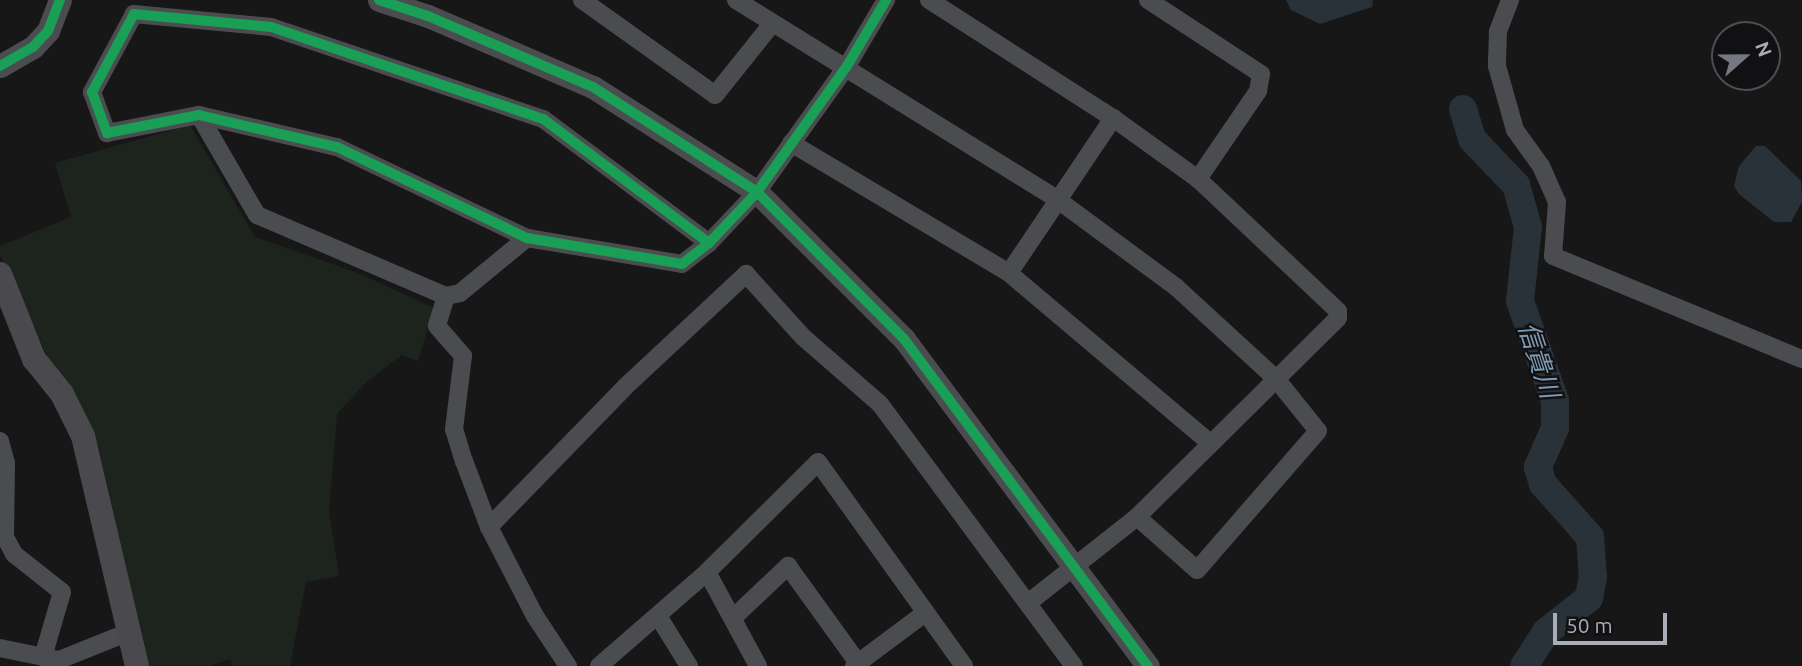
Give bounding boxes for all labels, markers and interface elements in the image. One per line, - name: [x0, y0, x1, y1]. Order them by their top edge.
- north arrow: [1711, 21, 1781, 91]
- text: N: [1751, 39, 1777, 60]
- water label: 信貴川: [1512, 318, 1566, 402]
- scale bar: [1557, 600, 1671, 644]
- text: 50 m: [1566, 613, 1613, 637]

